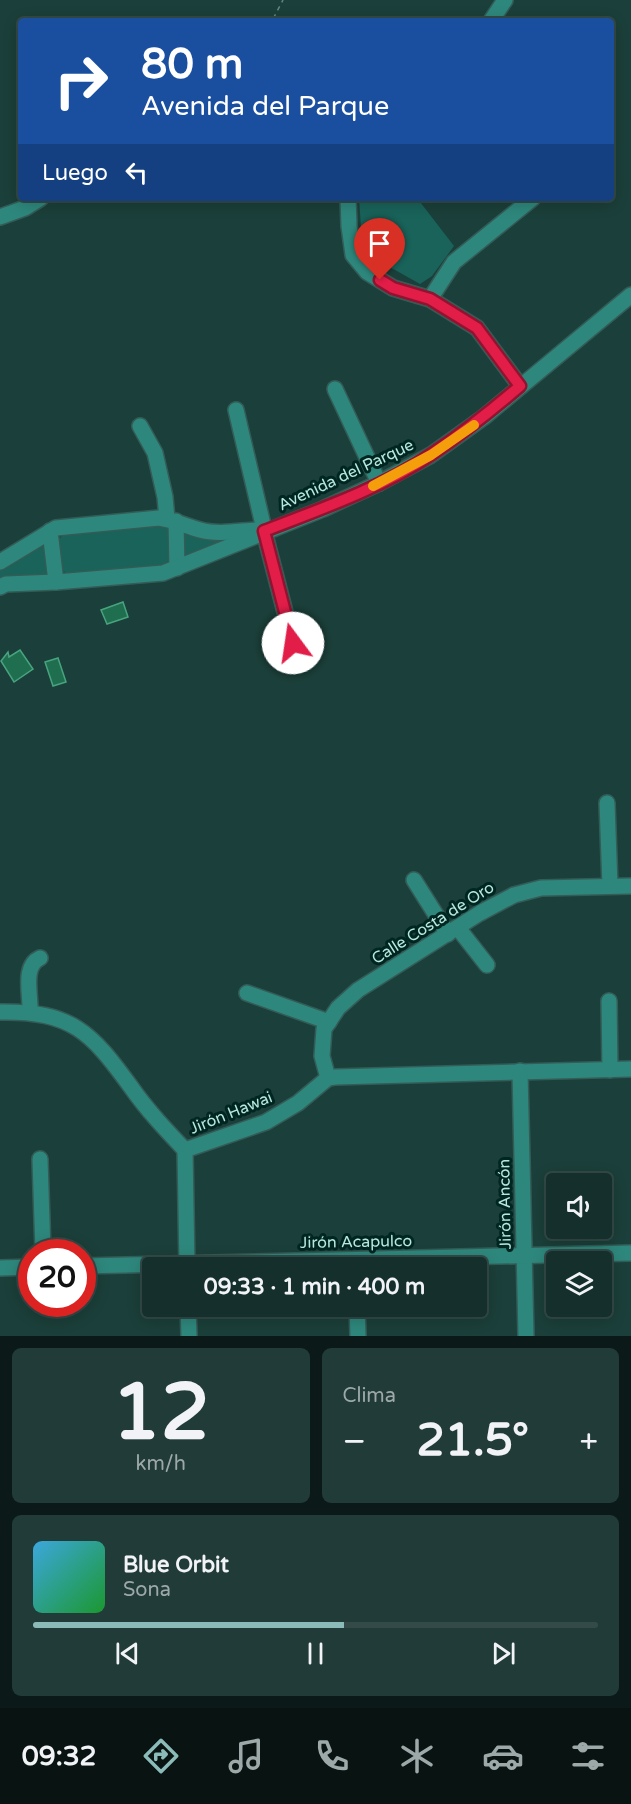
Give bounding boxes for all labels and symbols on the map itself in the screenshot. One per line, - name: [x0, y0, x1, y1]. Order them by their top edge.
- pin: [354, 218, 405, 280]
- street label: Avenida del Parque: [275, 435, 417, 515]
- position arrow: [261, 611, 325, 675]
- street label: Calle Costa de Oro: [368, 877, 498, 969]
- street label: Jirón Hawai: [187, 1087, 275, 1139]
- street label: Jirón Ancón: [494, 1159, 516, 1249]
- street label: Jirón Acapulco: [300, 1231, 412, 1253]
- speed limit sign: 20: [18, 1239, 96, 1317]

